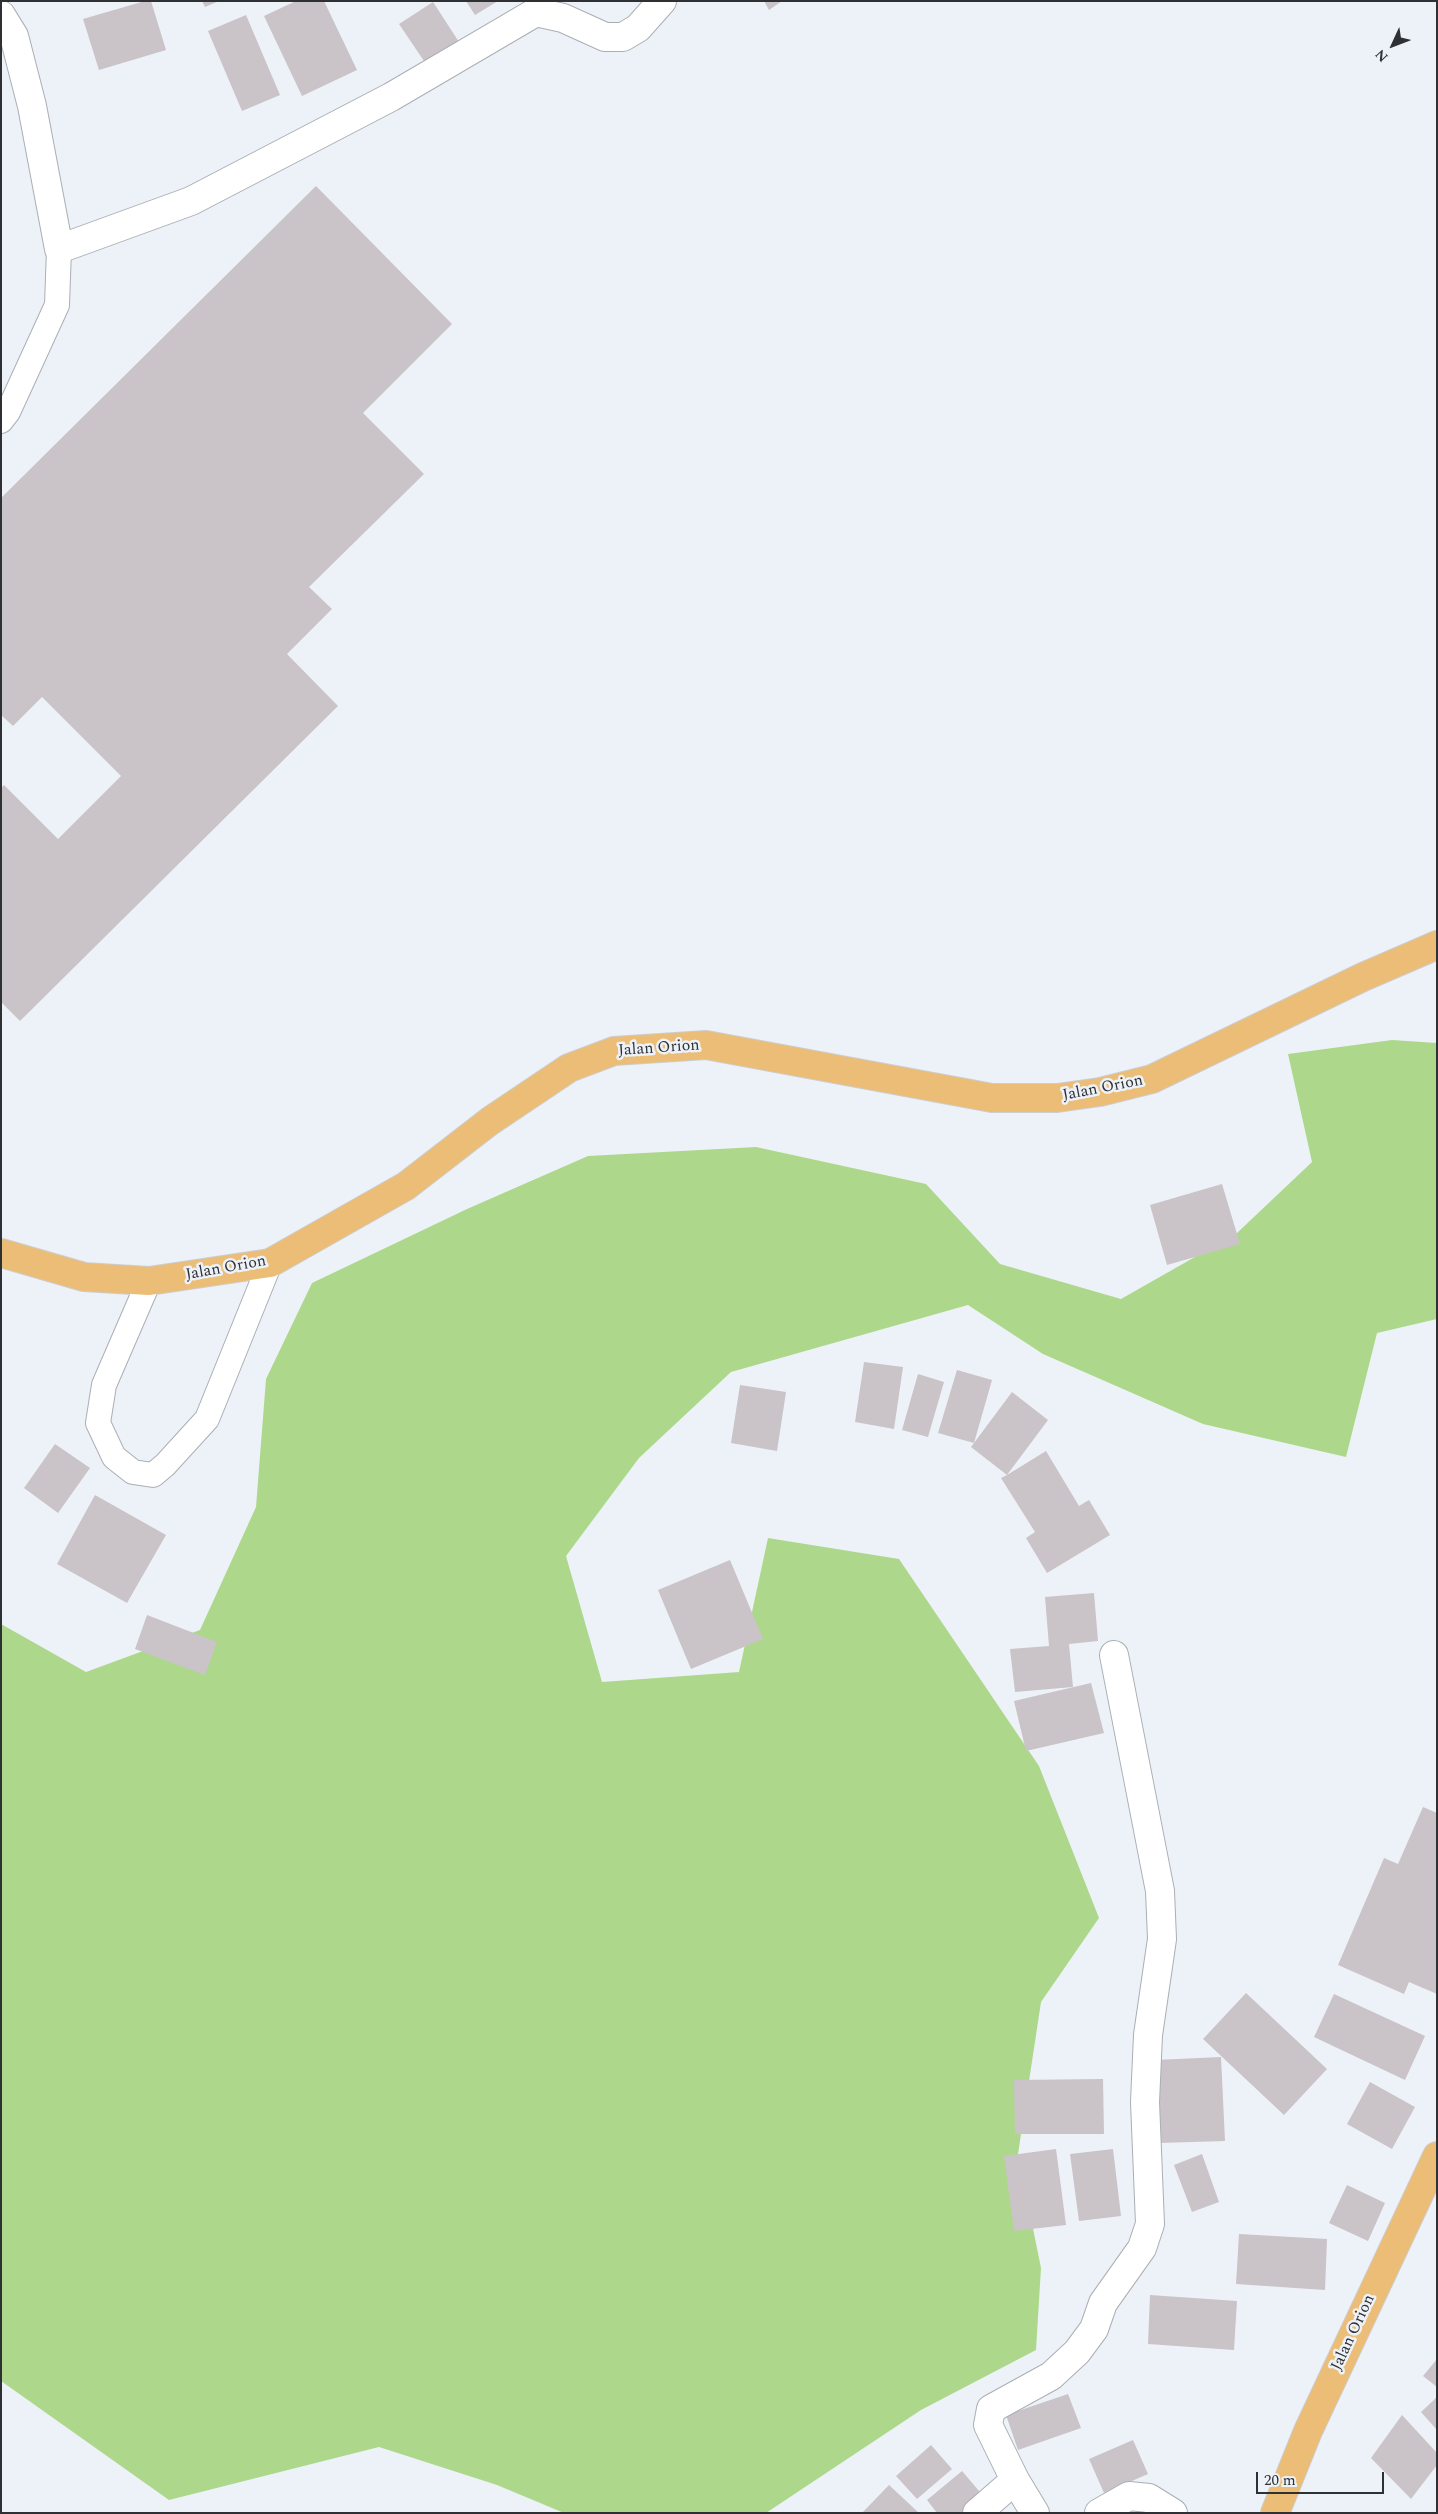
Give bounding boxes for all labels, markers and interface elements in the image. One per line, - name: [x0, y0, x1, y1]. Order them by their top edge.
- north arrow: [1368, 20, 1418, 70]
- text: N: [1370, 44, 1393, 67]
- street label: Jalan Orion: [618, 1037, 700, 1061]
- street label: Jalan Orion: [1061, 1072, 1145, 1106]
- street label: Jalan Orion: [184, 1252, 268, 1286]
- street label: Jalan Orion: [1328, 2292, 1380, 2374]
- scale bar: [1258, 2462, 1386, 2494]
- text: 20 m: [1264, 2469, 1296, 2492]

